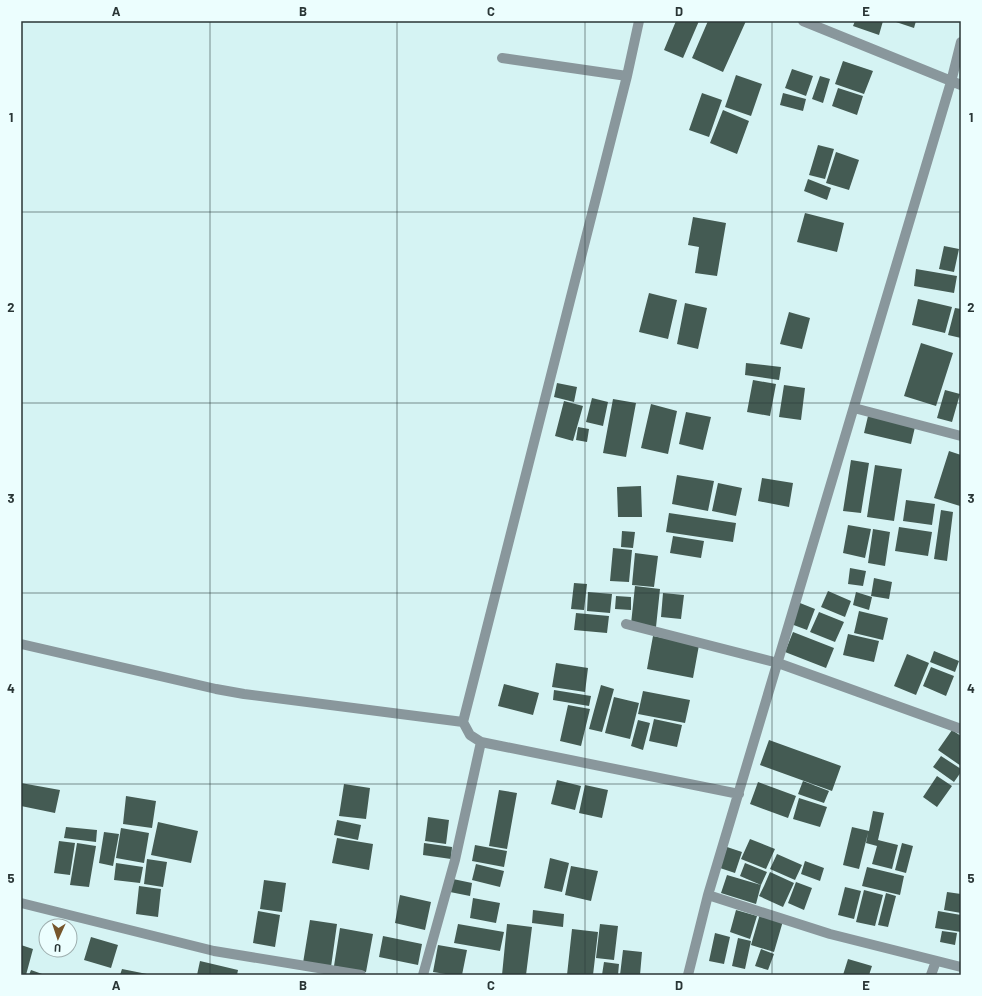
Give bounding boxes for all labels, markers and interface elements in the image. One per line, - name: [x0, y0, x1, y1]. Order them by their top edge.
- text: A: [112, 3, 121, 19]
- text: B: [299, 3, 307, 19]
- text: C: [487, 3, 495, 19]
- text: D: [675, 3, 683, 19]
- text: E: [862, 3, 870, 19]
- text: 1: [9, 109, 13, 125]
- text: 1: [969, 109, 973, 125]
- text: 2: [7, 299, 15, 315]
- text: 2: [967, 299, 975, 315]
- text: 3: [7, 490, 15, 506]
- text: 3: [967, 490, 975, 506]
- text: 4: [7, 680, 15, 696]
- text: 4: [967, 680, 975, 696]
- text: 5: [7, 870, 15, 886]
- text: 5: [967, 870, 975, 886]
- north arrow: [38, 918, 78, 958]
- text: U: [54, 942, 61, 955]
- text: A: [112, 977, 121, 993]
- text: B: [299, 977, 307, 993]
- text: C: [487, 977, 495, 993]
- text: D: [675, 977, 683, 993]
- text: E: [862, 977, 870, 993]

